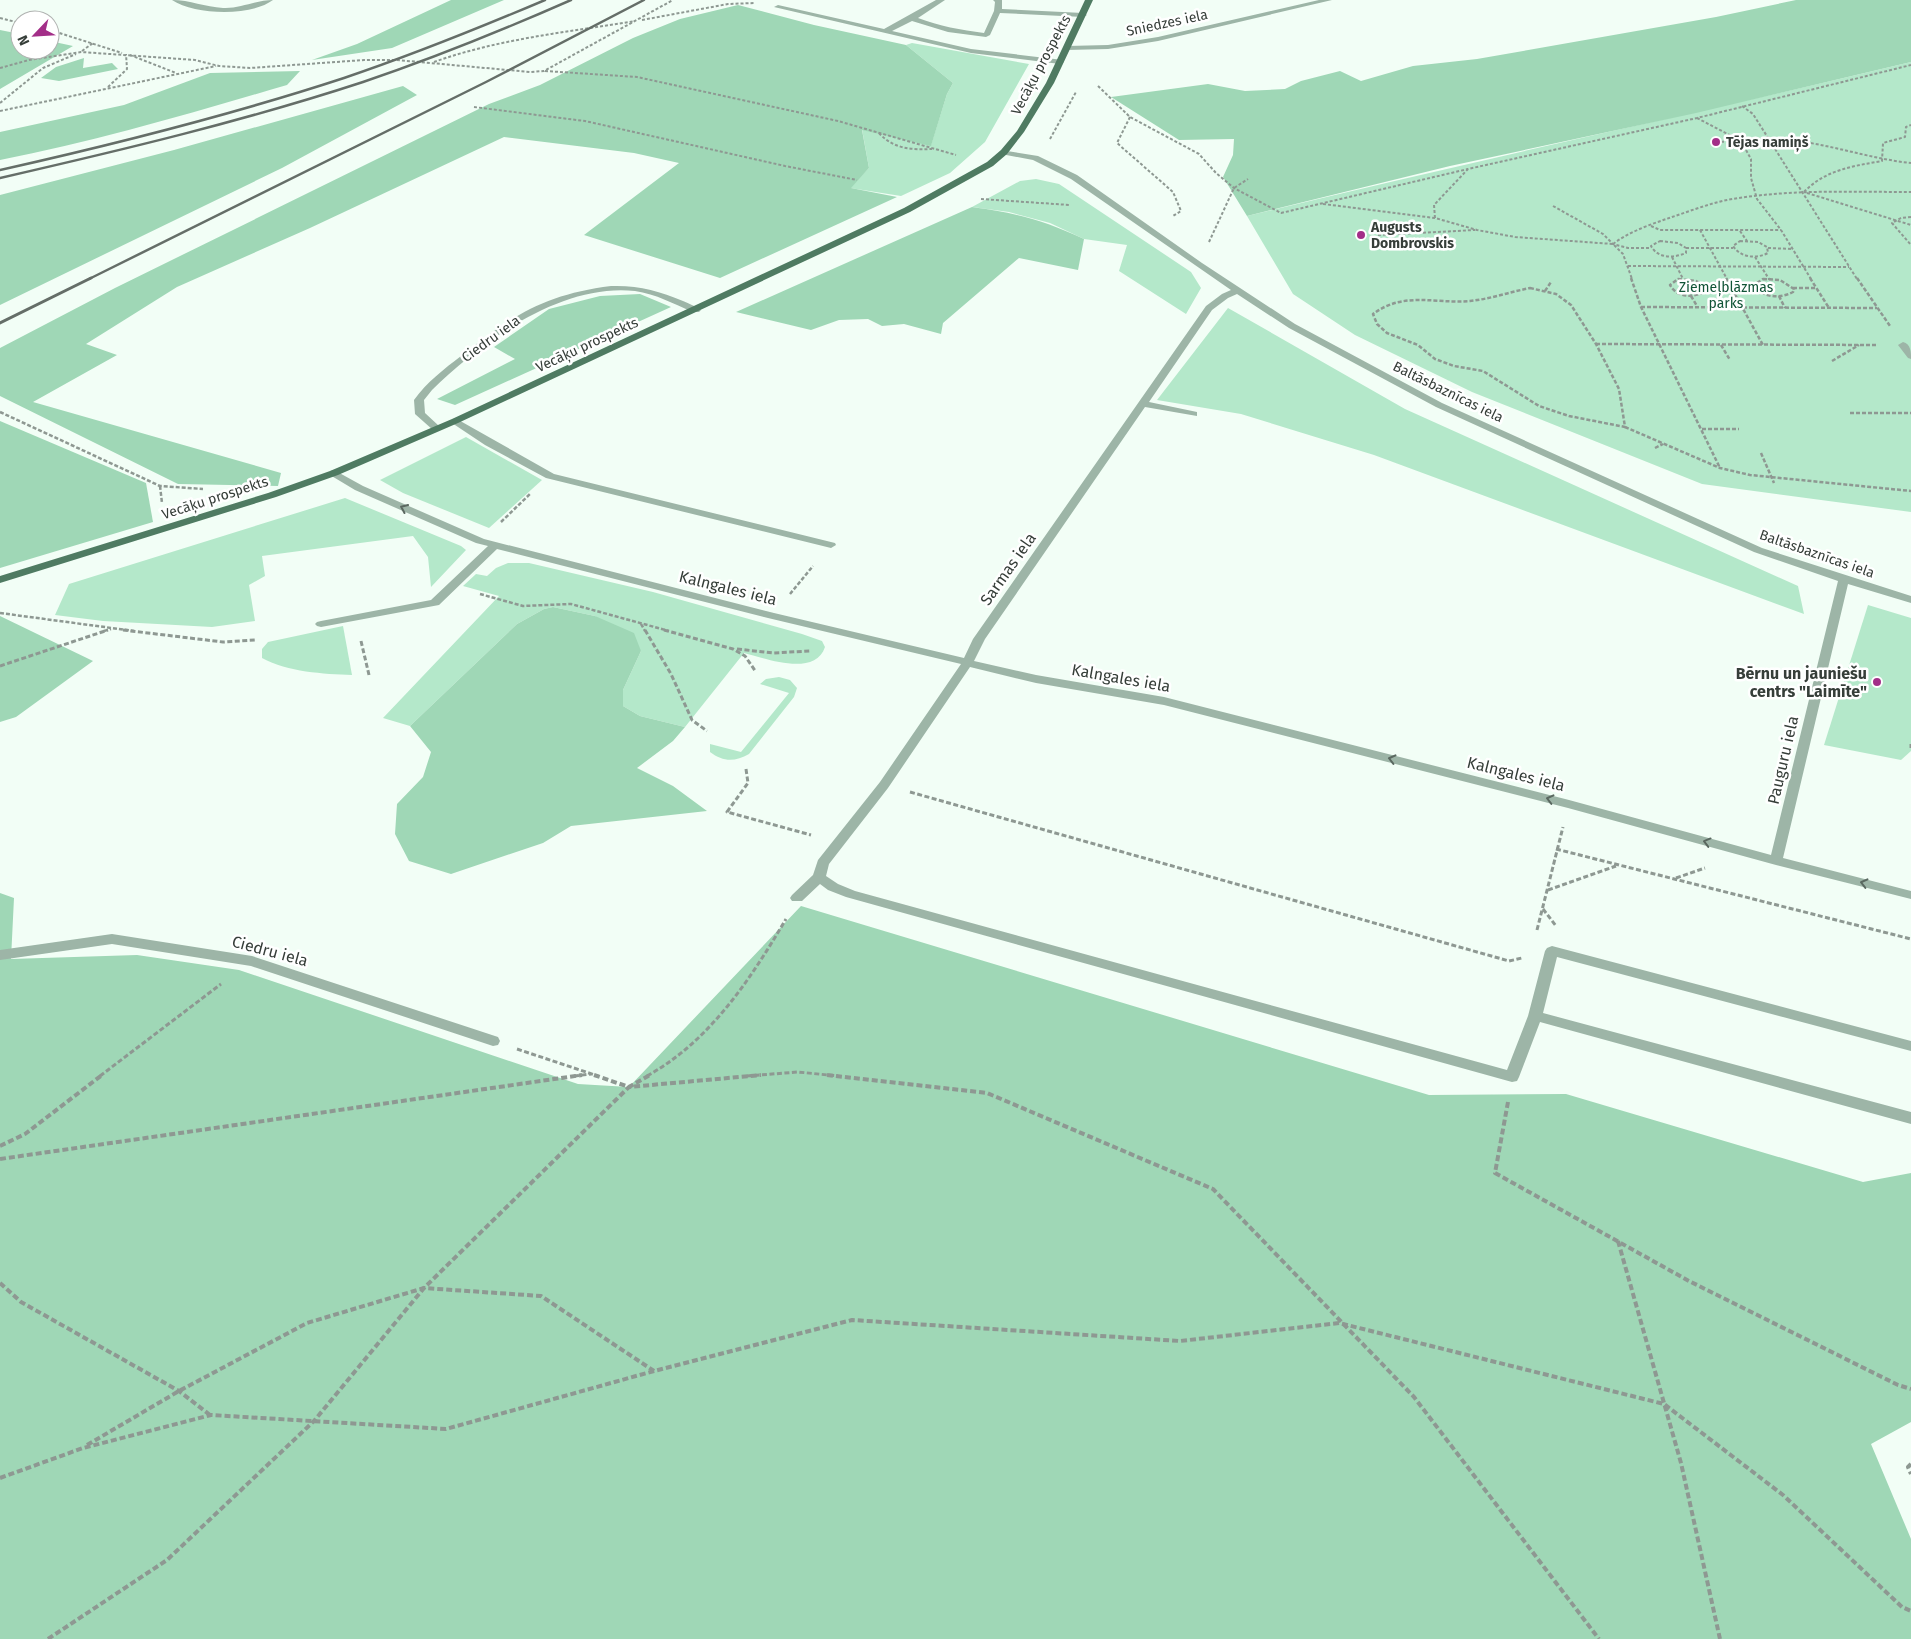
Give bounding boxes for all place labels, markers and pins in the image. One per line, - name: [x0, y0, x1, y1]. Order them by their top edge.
- place label: Tējas namiņš: [1726, 134, 1809, 152]
- marker: Tējas namiņš: [1710, 136, 1722, 148]
- place label: Augusts Dombrovskis: [1370, 219, 1454, 252]
- marker: Augusts Dombrovskis: [1355, 229, 1367, 241]
- place label: Bērnu un jauniešu centrs "Laimīte": [1736, 664, 1867, 701]
- marker: Bērnu un jauniešu centrs "Laimīte": [1871, 676, 1883, 688]

